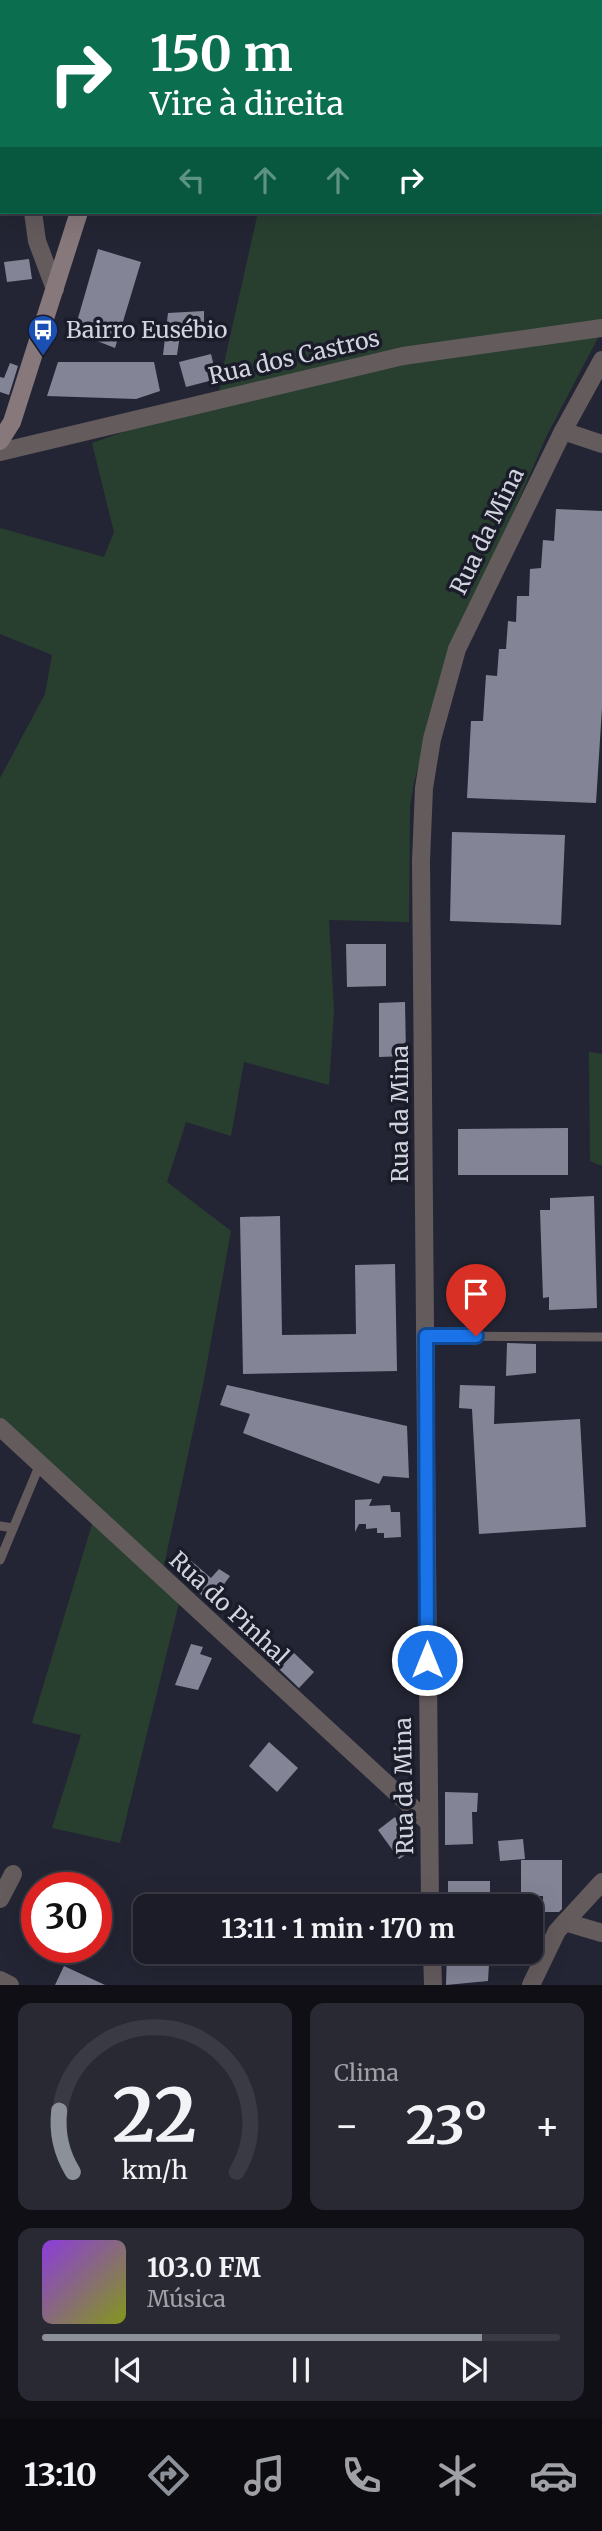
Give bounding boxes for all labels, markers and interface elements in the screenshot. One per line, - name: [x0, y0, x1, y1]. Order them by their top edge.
- text: 150 m: [150, 23, 293, 84]
- icon: right: [35, 28, 126, 119]
- text: Vire à direita: [150, 84, 344, 124]
- icon: left: [173, 161, 211, 199]
- icon: ahead: [246, 161, 284, 199]
- icon: ahead: [319, 161, 357, 199]
- icon: right: [392, 161, 430, 199]
- bus stop icon: Bairro Eusébio: [26, 313, 60, 357]
- place label: Bairro Eusébio: [66, 315, 227, 344]
- street label: Rua dos Castros: [206, 323, 382, 390]
- street label: Rua da Mina: [443, 463, 530, 599]
- street label: Rua da Mina: [385, 1045, 414, 1183]
- pin: [446, 1264, 506, 1336]
- icon: arrive: [457, 1275, 495, 1313]
- street label: Rua do Pinhal: [164, 1545, 295, 1670]
- position arrow: [390, 1623, 464, 1697]
- street label: Rua da Mina: [388, 1717, 419, 1855]
- speed limit sign: 30: [21, 1872, 112, 1963]
- text: 13:11 · 1 min · 170 m: [221, 1912, 455, 1945]
- text: Clima: [334, 2058, 399, 2087]
- text: 22: [113, 2071, 197, 2163]
- text: 23°: [406, 2093, 488, 2158]
- text: −: [334, 2102, 359, 2149]
- text: +: [535, 2102, 560, 2149]
- text: km/h: [122, 2154, 188, 2186]
- text: 103.0 FM: [147, 2251, 261, 2284]
- text: Música: [147, 2284, 226, 2313]
- icon: previous: [109, 2351, 147, 2389]
- icon: pause: [282, 2351, 320, 2389]
- icon: next: [455, 2351, 493, 2389]
- icon: directions: [144, 2451, 193, 2500]
- icon: music: [240, 2451, 289, 2500]
- icon: phone: [337, 2451, 386, 2500]
- icon: climate: [433, 2451, 482, 2500]
- icon: car: [529, 2451, 578, 2500]
- text: 13:10: [24, 2455, 97, 2495]

